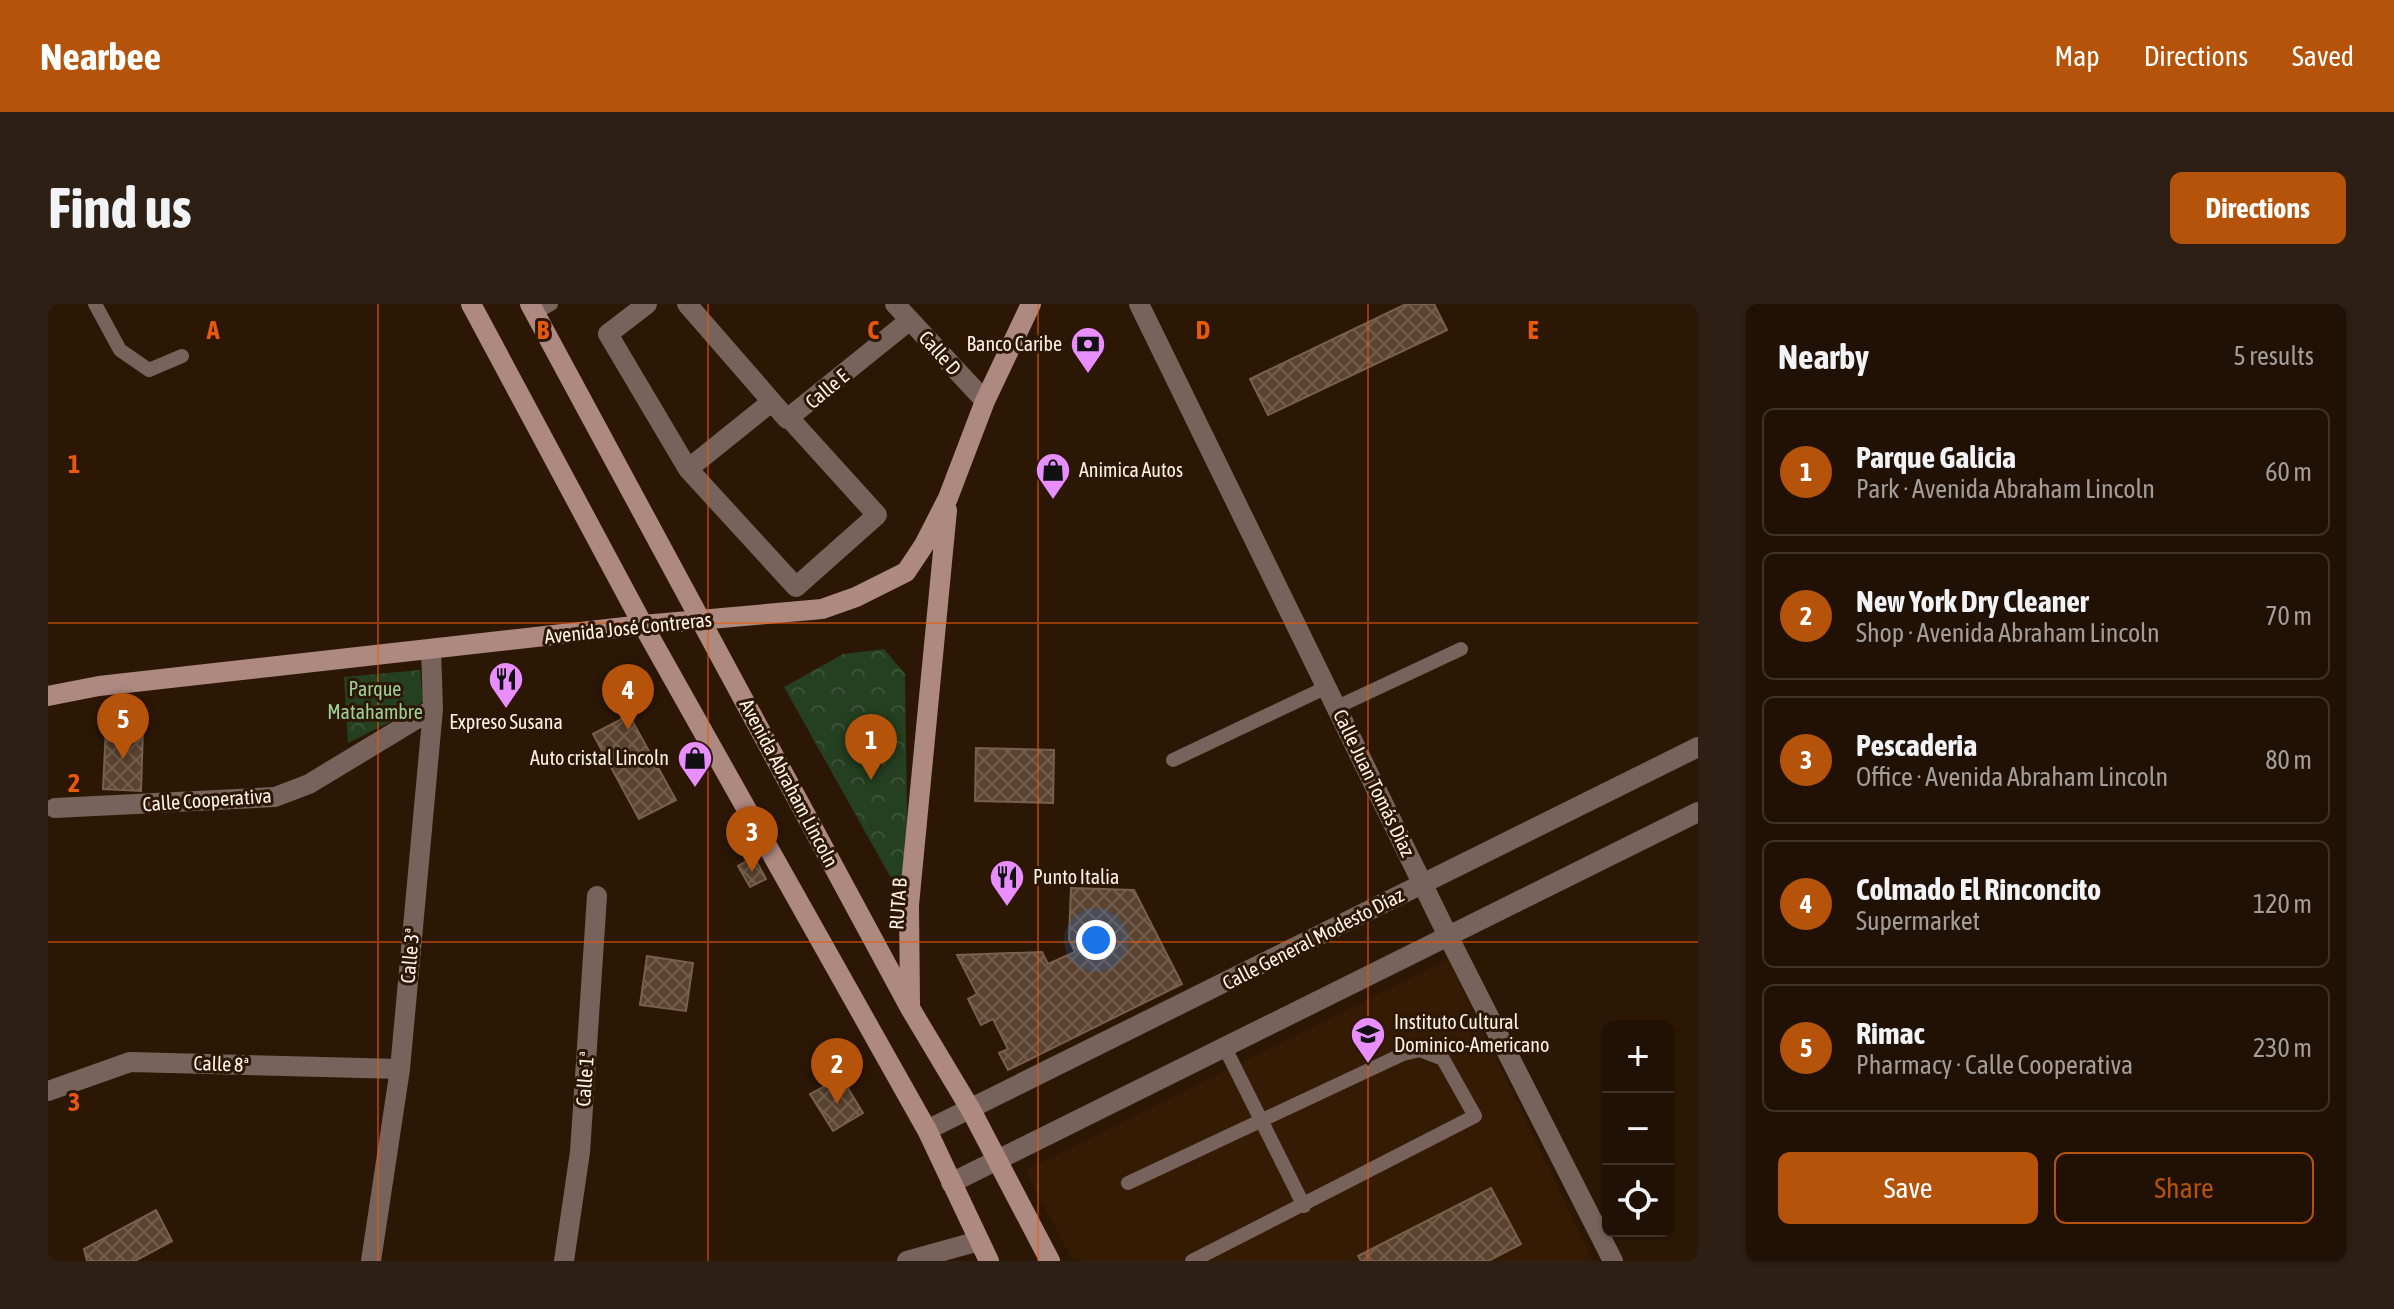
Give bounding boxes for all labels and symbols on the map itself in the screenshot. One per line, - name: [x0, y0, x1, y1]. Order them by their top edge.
- text: A: [206, 315, 220, 345]
- text: B: [537, 315, 550, 345]
- text: C: [867, 315, 879, 345]
- text: D: [1196, 315, 1210, 345]
- text: E: [1527, 315, 1539, 345]
- bank icon: Banco Caribe: [1069, 325, 1107, 375]
- street label: Calle D: [915, 326, 966, 380]
- place label: Banco Caribe: [967, 332, 1062, 355]
- street label: Calle E: [801, 364, 853, 413]
- text: 1: [68, 449, 80, 479]
- shop icon: Animica Autos: [1034, 451, 1072, 501]
- place label: Animica Autos: [1079, 458, 1183, 481]
- street label: Avenida José Contreras: [543, 607, 713, 648]
- restaurant icon: Expreso Susana: [487, 660, 525, 710]
- pin: 4: [602, 664, 654, 730]
- park label: Parque Matahambre: [327, 677, 423, 723]
- pin: 5: [97, 693, 149, 759]
- street label: Avenida Abraham Lincoln: [735, 695, 843, 871]
- street label: Calle Juan Tomás Díaz: [1329, 705, 1420, 860]
- place label: Expreso Susana: [449, 710, 563, 733]
- pin: 1: [845, 714, 897, 780]
- shop icon: Auto cristal Lincoln: [676, 739, 714, 789]
- place label: Auto cristal Lincoln: [530, 746, 669, 769]
- text: 2: [68, 768, 80, 798]
- street label: Calle Cooperativa: [142, 784, 272, 815]
- pin: 3: [726, 806, 778, 872]
- restaurant icon: Punto Italia: [988, 858, 1026, 908]
- place label: Punto Italia: [1033, 865, 1119, 888]
- street label: RUTA B: [884, 877, 911, 931]
- street label: Calle General Modesto Díaz: [1218, 883, 1407, 994]
- your location: [1076, 920, 1116, 960]
- street label: Calle 3ª: [396, 928, 423, 984]
- place label: Instituto Cultural Dominico-Americano: [1394, 1010, 1549, 1056]
- school or university icon: Instituto Cultural Dominico-Americano: [1349, 1015, 1387, 1065]
- pin: 2: [811, 1038, 863, 1104]
- street label: Calle 8ª: [193, 1051, 249, 1076]
- street label: Calle 1ª: [571, 1051, 598, 1107]
- text: 3: [68, 1087, 80, 1117]

